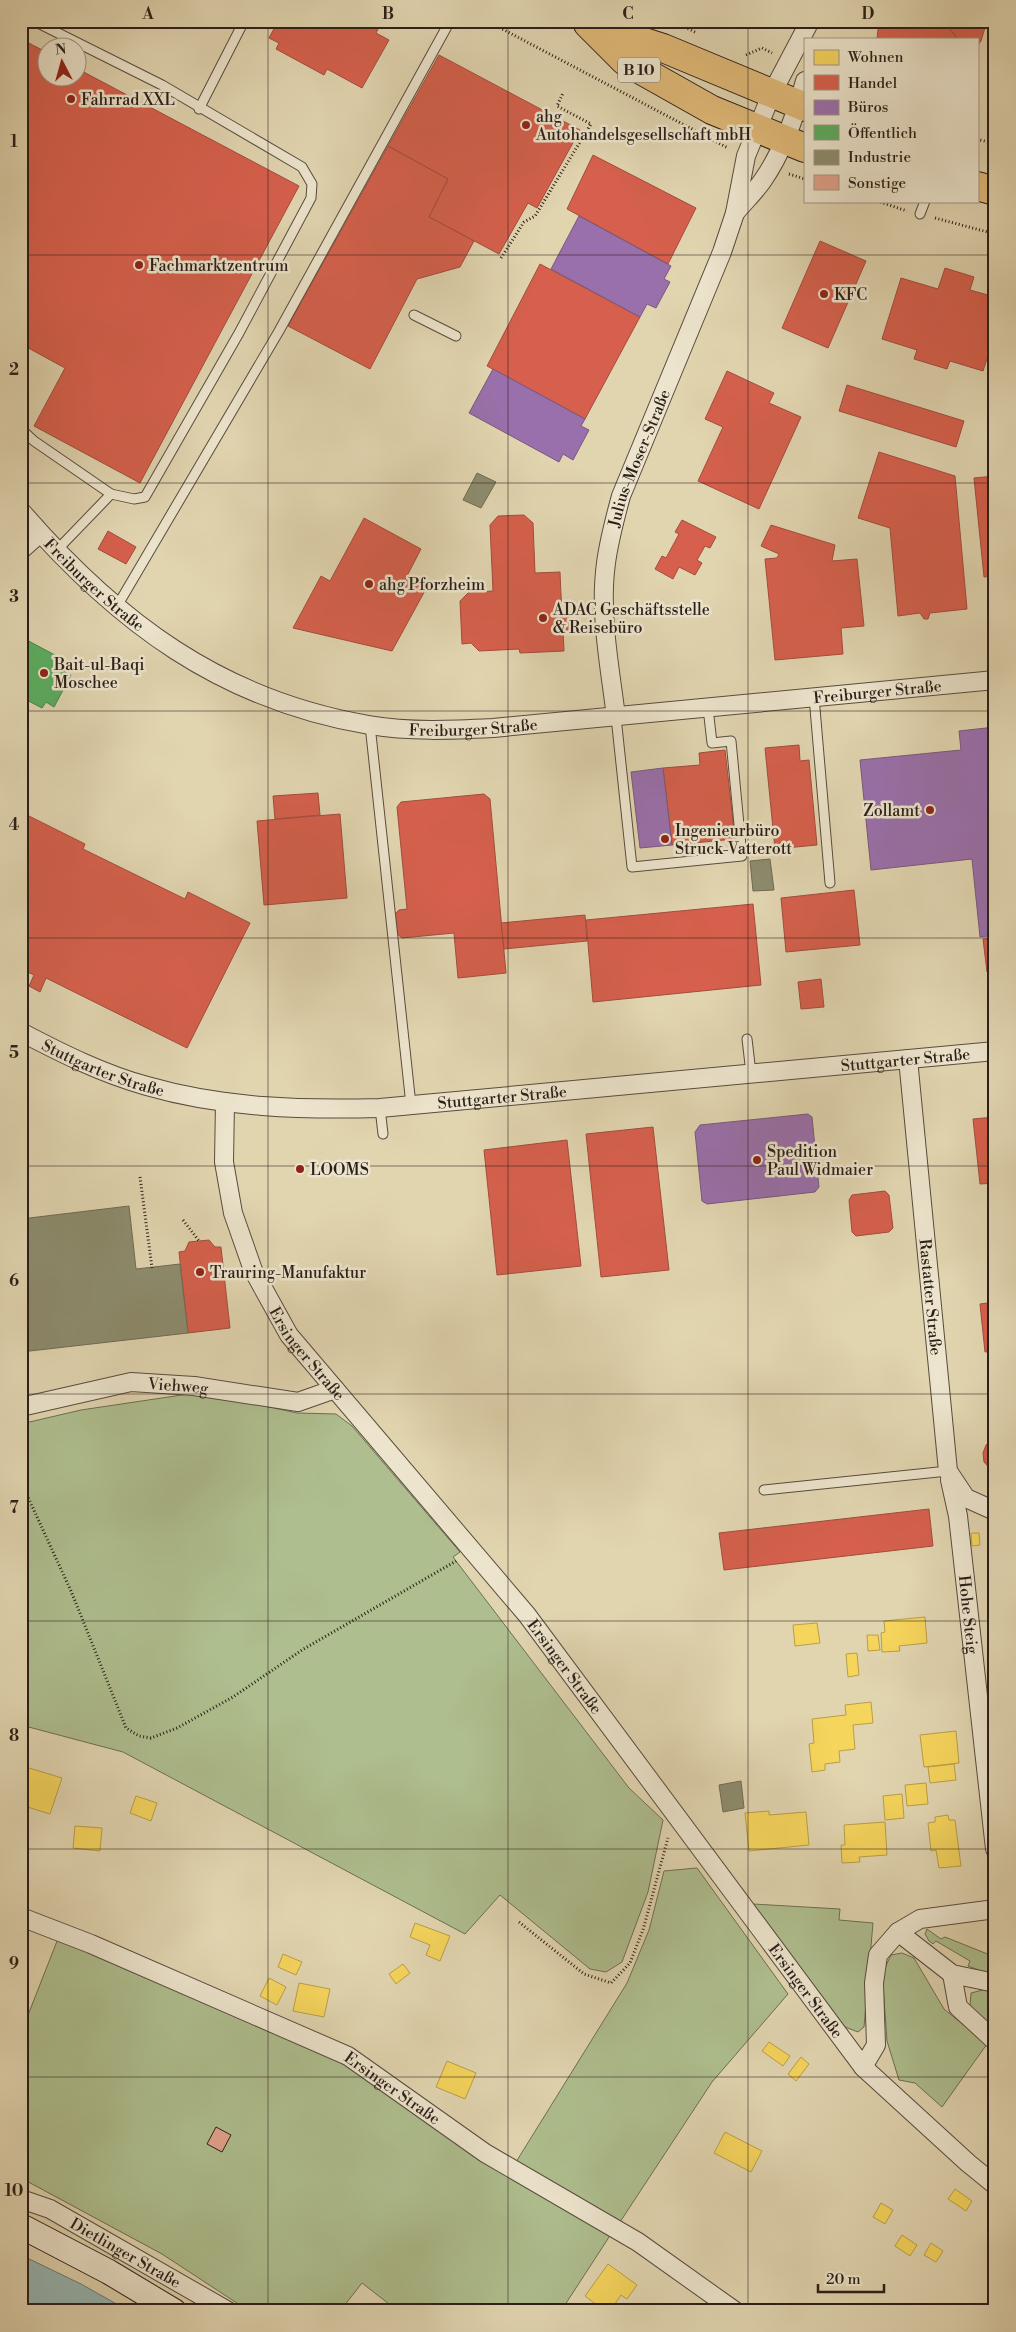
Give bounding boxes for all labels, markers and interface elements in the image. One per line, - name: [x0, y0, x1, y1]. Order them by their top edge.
- text: A: [141, 4, 154, 24]
- text: B: [382, 4, 394, 24]
- text: C: [622, 4, 634, 24]
- text: D: [862, 4, 875, 24]
- north arrow: [38, 38, 88, 88]
- legend: [804, 38, 978, 202]
- text: N: [54, 41, 67, 60]
- text: Wohnen: [847, 48, 903, 67]
- road number: B 10: [618, 58, 660, 82]
- text: Handel: [848, 74, 898, 93]
- place label: Fahrrad XXL: [81, 90, 175, 110]
- marker: Fahrrad XXL: [65, 93, 77, 105]
- text: Büros: [847, 98, 888, 117]
- place label: ahg Autohandelsgesellschaft mbH: [535, 107, 751, 145]
- marker: ahg Autohandelsgesellschaft mbH: [520, 119, 532, 131]
- text: Öffentlich: [848, 123, 917, 143]
- text: 1: [10, 132, 18, 152]
- text: Industrie: [848, 148, 911, 167]
- text: Sonstige: [848, 174, 906, 193]
- place label: Fachmarktzentrum: [149, 256, 288, 276]
- marker: Fachmarktzentrum: [133, 259, 145, 271]
- place label: KFC: [834, 285, 867, 305]
- marker: KFC: [818, 288, 830, 300]
- text: 2: [9, 360, 19, 380]
- street label: Julius-Moser-Straße: [604, 387, 675, 530]
- street label: Freiburger Straße: [39, 534, 148, 636]
- place label: ahg Pforzheim: [379, 575, 485, 595]
- marker: ahg Pforzheim: [363, 578, 375, 590]
- text: 3: [9, 587, 19, 607]
- place label: ADAC Geschäftsstelle & Reisebüro: [552, 600, 710, 638]
- marker: ADAC Geschäftsstelle & Reisebüro: [537, 612, 549, 624]
- place label: Bait-ul-Baqi Moschee: [53, 655, 144, 693]
- marker: Bait-ul-Baqi Moschee: [38, 667, 50, 679]
- street label: Freiburger Straße: [812, 676, 943, 708]
- street label: Freiburger Straße: [408, 715, 538, 741]
- place label: Zollamt: [863, 801, 920, 821]
- marker: Zollamt: [924, 804, 936, 816]
- text: 4: [9, 815, 20, 835]
- place label: Ingenieurbüro Struck-Vatterott: [675, 821, 792, 859]
- marker: Ingenieurbüro Struck-Vatterott: [659, 833, 671, 845]
- street label: Stuttgarter Straße: [38, 1035, 166, 1101]
- text: 5: [9, 1043, 19, 1063]
- street label: Stuttgarter Straße: [840, 1044, 971, 1076]
- street label: Stuttgarter Straße: [437, 1082, 568, 1114]
- place label: Spedition Paul Widmaier: [767, 1142, 873, 1180]
- marker: Spedition Paul Widmaier: [751, 1154, 763, 1166]
- place label: LOOMS: [310, 1160, 369, 1180]
- marker: LOOMS: [294, 1163, 306, 1175]
- street label: Rastatter Straße: [914, 1238, 946, 1356]
- place label: Trauring-Manufaktur: [210, 1263, 366, 1283]
- marker: Trauring-Manufaktur: [194, 1266, 206, 1278]
- text: 6: [9, 1271, 19, 1291]
- street label: Ersinger Straße: [264, 1303, 349, 1405]
- street label: Viehweg: [146, 1374, 210, 1399]
- text: 7: [9, 1498, 19, 1518]
- street label: Hohe Steig: [954, 1574, 982, 1656]
- street label: Ersinger Straße: [523, 1616, 606, 1718]
- text: 8: [9, 1726, 19, 1746]
- street label: Ersinger Straße: [764, 1940, 847, 2043]
- text: 9: [9, 1954, 19, 1974]
- street label: Ersinger Straße: [340, 2048, 444, 2129]
- text: 10: [5, 2181, 23, 2201]
- street label: Dietlinger Straße: [66, 2214, 184, 2293]
- scale bar: [818, 2262, 885, 2294]
- text: 20 m: [826, 2270, 861, 2289]

